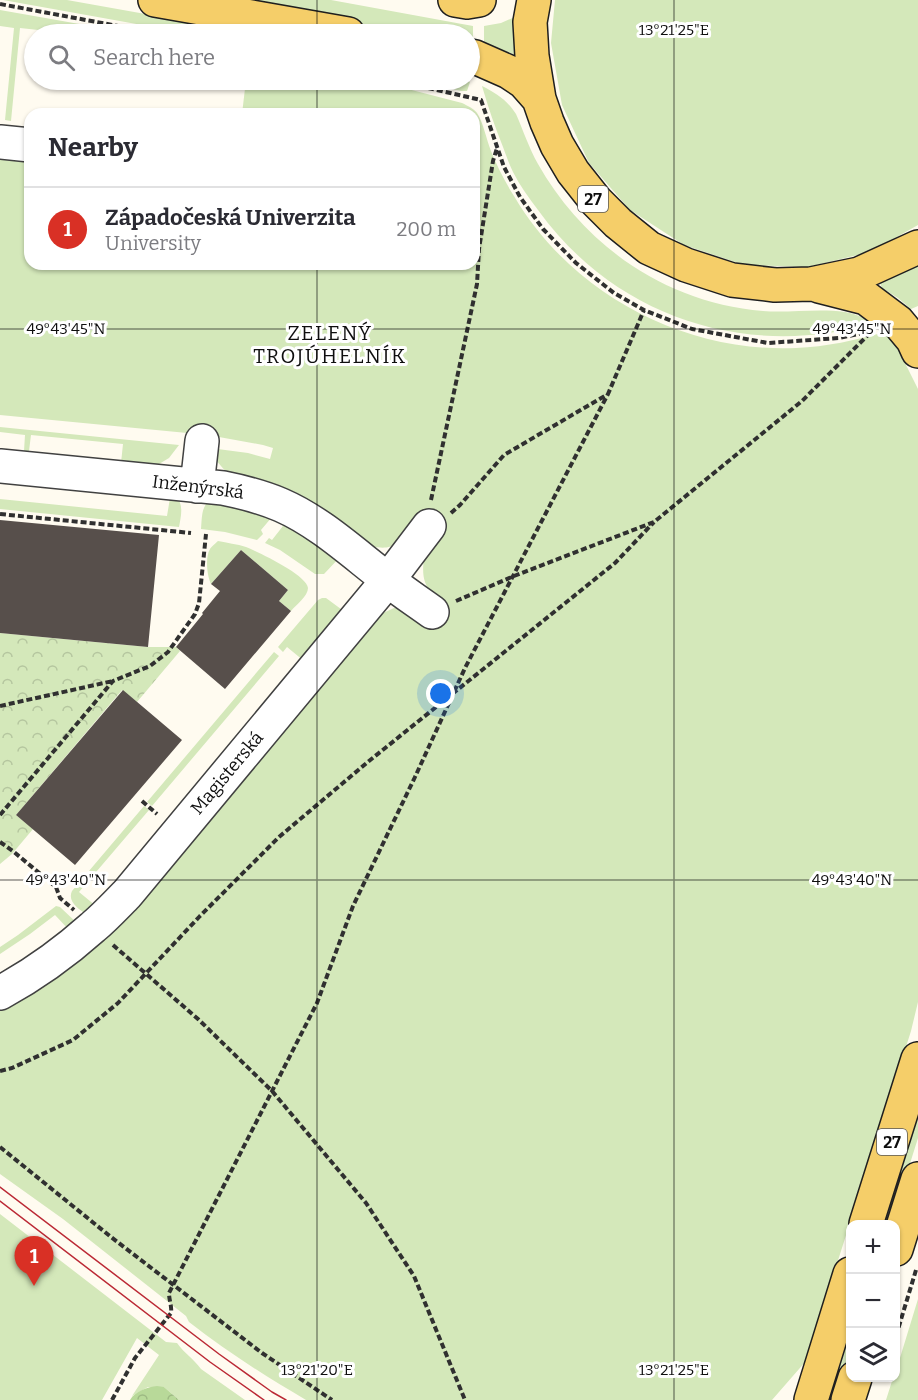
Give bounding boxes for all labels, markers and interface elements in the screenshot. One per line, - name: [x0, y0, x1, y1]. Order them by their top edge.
- text: 13°21'25"E: [639, 21, 709, 39]
- search box: [24, 24, 480, 90]
- icon: search: [45, 41, 78, 74]
- text: Search here: [93, 44, 215, 71]
- text: Nearby: [48, 132, 138, 163]
- road number: 27: [578, 186, 608, 212]
- text: Západočeská Univerzita: [105, 204, 356, 231]
- text: 1: [63, 217, 72, 241]
- text: 200 m: [396, 217, 456, 241]
- text: University: [105, 231, 201, 255]
- text: 49°43'45"N: [27, 320, 106, 338]
- text: 49°43'45"N: [813, 320, 892, 338]
- district label: ZELENÝ TROJÚHELNÍK: [253, 321, 407, 368]
- street label: Inženýrská: [151, 470, 245, 504]
- your location: [426, 679, 455, 708]
- street label: Magisterská: [186, 727, 268, 819]
- text: 49°43'40"N: [26, 871, 106, 889]
- text: 49°43'40"N: [812, 871, 892, 889]
- road number: 27: [877, 1129, 907, 1155]
- map controls: [846, 1220, 900, 1382]
- button: +: [846, 1220, 900, 1274]
- pin: 1: [15, 1236, 54, 1286]
- button: −: [846, 1274, 900, 1328]
- button: layers: [846, 1328, 900, 1382]
- text: 13°21'20"E: [281, 1361, 353, 1379]
- text: 13°21'25"E: [639, 1361, 709, 1379]

